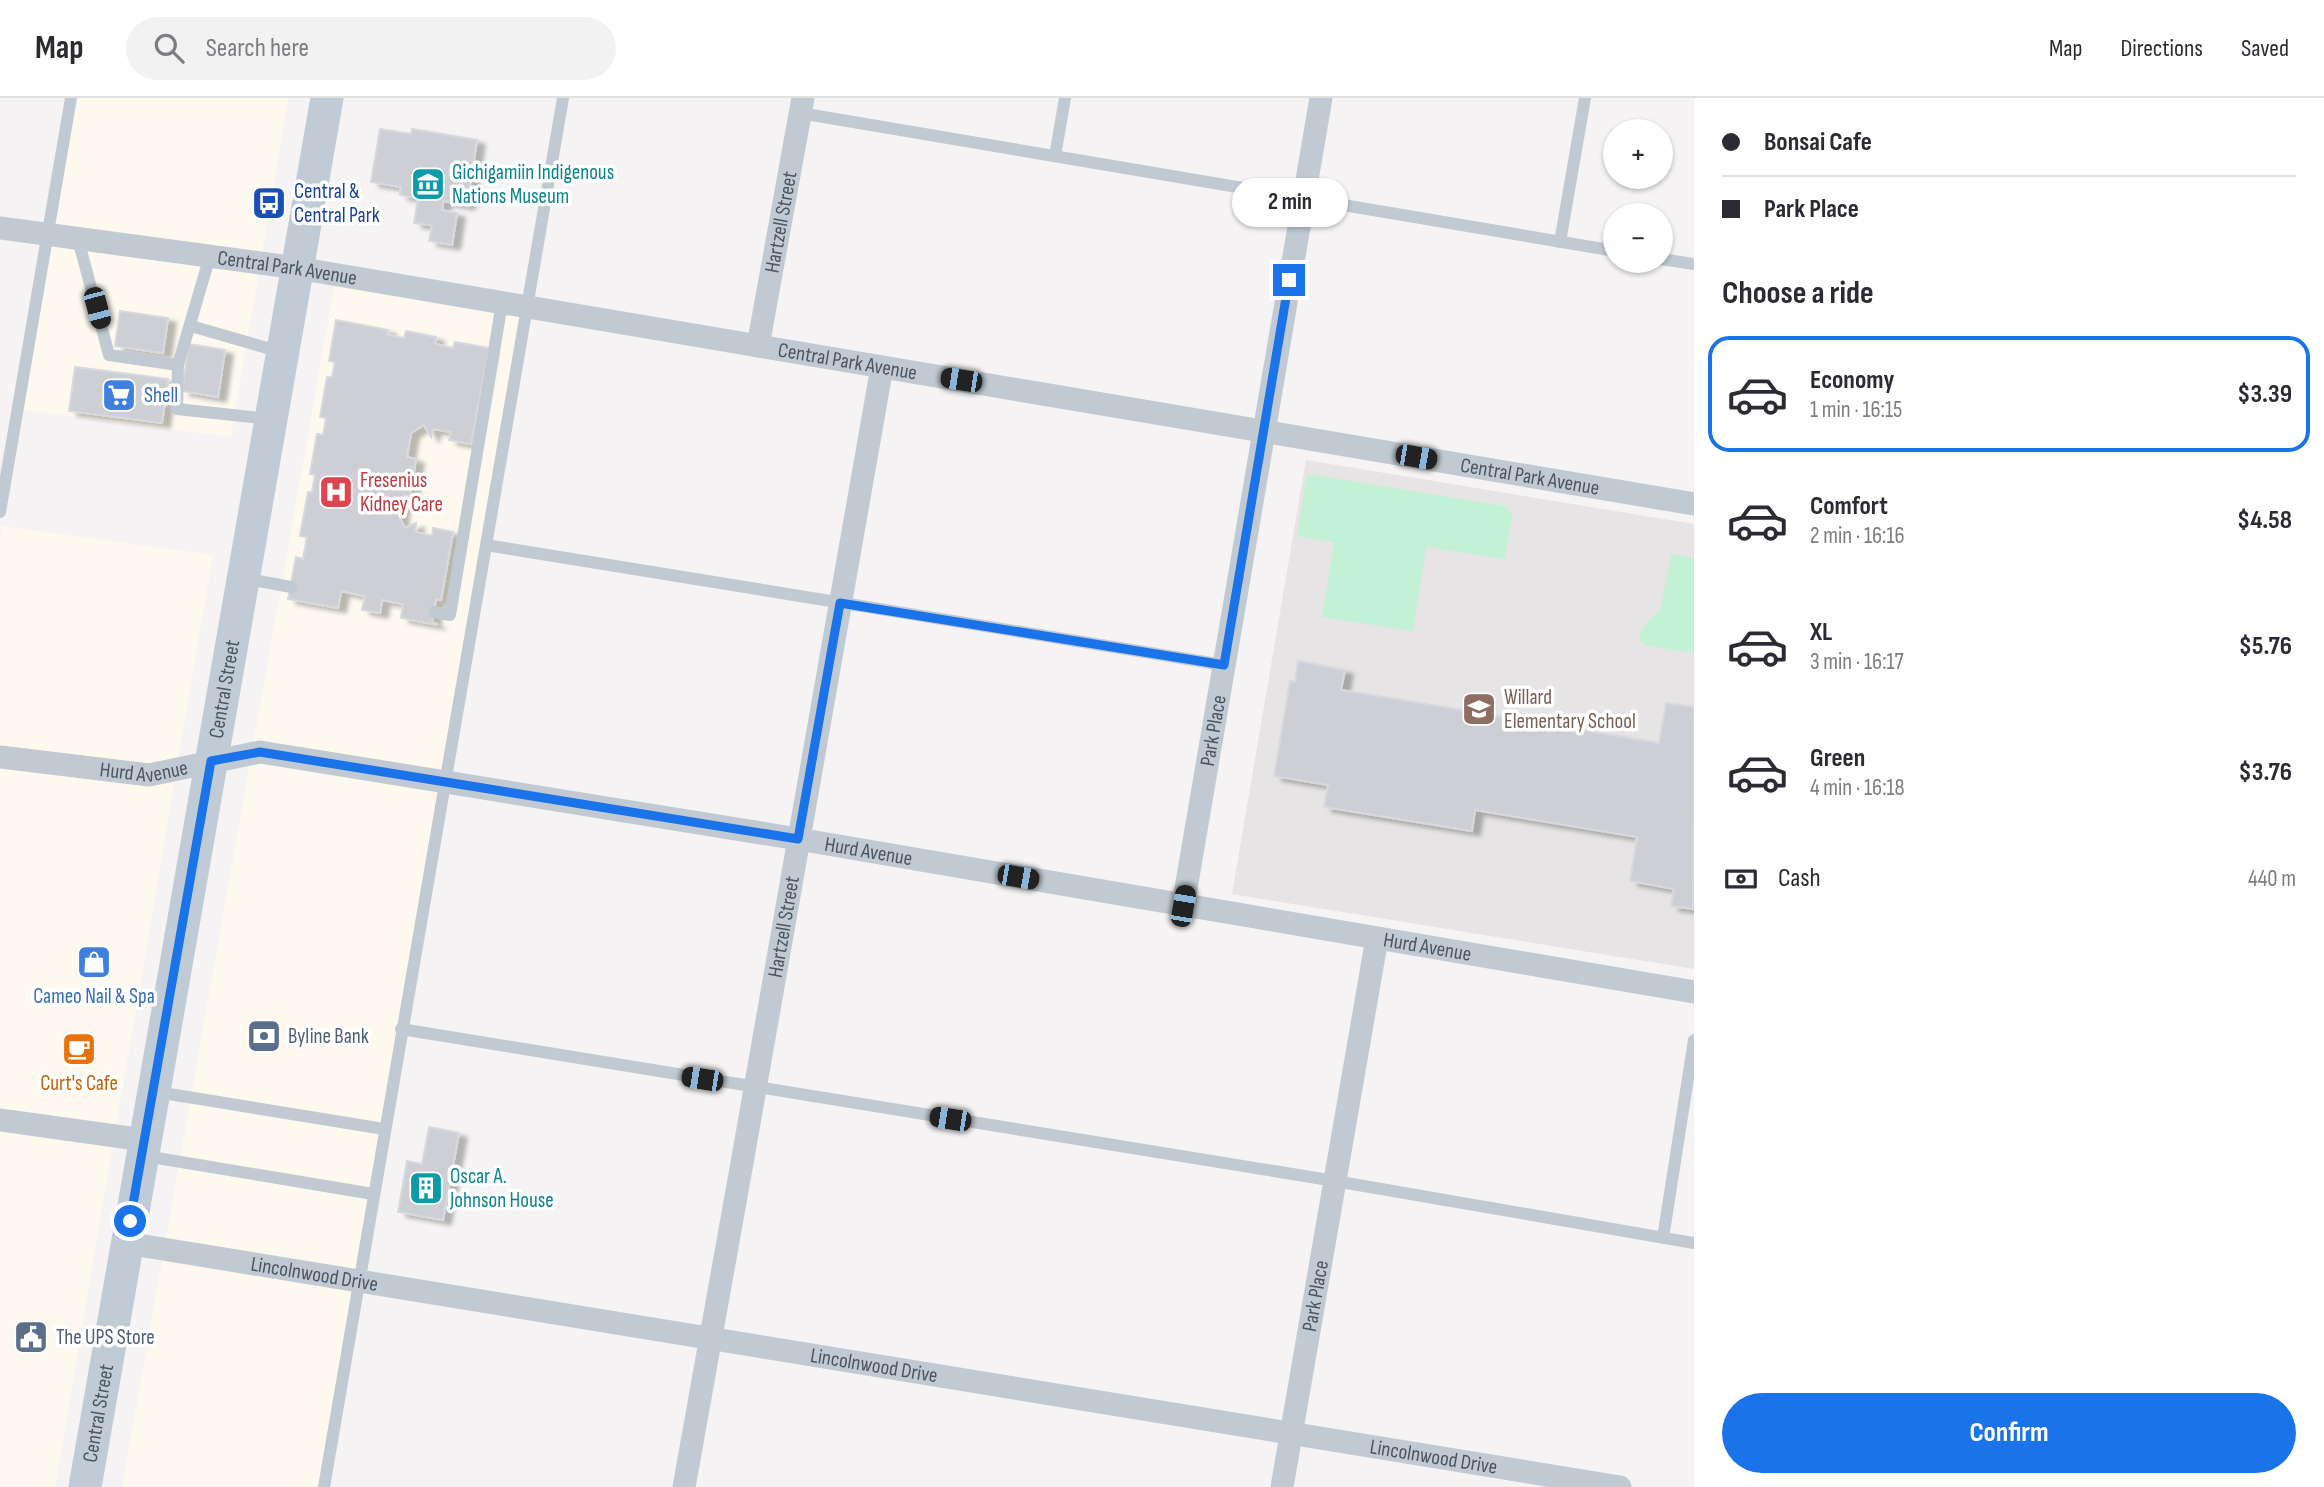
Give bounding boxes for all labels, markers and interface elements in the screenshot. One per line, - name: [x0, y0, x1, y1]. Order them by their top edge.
- search box: [126, 17, 616, 80]
- text: Map: [35, 28, 84, 68]
- icon: search: [150, 29, 188, 67]
- text: Search here: [206, 33, 309, 64]
- text: Map: [2049, 34, 2082, 63]
- text: Directions: [2120, 34, 2203, 63]
- text: Saved: [2241, 34, 2289, 63]
- map controls: [1603, 119, 1673, 273]
- button: +: [1603, 119, 1673, 189]
- text: Bonsai Cafe: [1764, 127, 1872, 158]
- place label: Gichigamiin Indigenous Nations Museum: [452, 160, 614, 209]
- museum icon: Gichigamiin Indigenous Nations Museum: [409, 165, 447, 203]
- street label: Hartzell Street: [760, 169, 802, 275]
- callout: 2 min: [1231, 178, 1347, 228]
- place label: Central & Central Park: [294, 179, 380, 228]
- bus stop icon: Central & Central Park: [250, 184, 288, 222]
- text: 2 min: [1268, 188, 1312, 216]
- text: Park Place: [1764, 194, 1859, 225]
- button: −: [1603, 203, 1673, 273]
- street label: Central Park Avenue: [216, 245, 359, 291]
- route end: [1273, 264, 1305, 296]
- text: Choose a ride: [1722, 274, 1874, 313]
- car: [82, 285, 113, 331]
- street label: Central Park Avenue: [776, 337, 919, 386]
- icon: car: [1726, 363, 1789, 426]
- text: Economy: [1810, 365, 1894, 396]
- car: [939, 366, 984, 394]
- supermarket icon: Shell: [100, 376, 138, 414]
- text: $3.39: [2237, 379, 2292, 410]
- place label: Shell: [144, 383, 178, 408]
- text: 1 min · 16:15: [1810, 396, 1902, 424]
- car: [1394, 443, 1439, 471]
- street label: Central Park Avenue: [1458, 453, 1601, 501]
- place label: Fresenius Kidney Care: [360, 468, 443, 517]
- hospital icon: Fresenius Kidney Care: [317, 473, 355, 511]
- icon: car: [1726, 489, 1789, 552]
- text: Comfort: [1810, 491, 1888, 522]
- text: $4.58: [2237, 505, 2292, 536]
- text: 2 min · 16:16: [1810, 522, 1905, 550]
- icon: car: [1726, 615, 1789, 678]
- text: XL: [1810, 617, 1832, 648]
- text: $5.76: [2239, 631, 2292, 662]
- street label: Central Street: [204, 638, 245, 740]
- text: 3 min · 16:17: [1810, 648, 1904, 676]
- place label: Willard Elementary School: [1504, 685, 1636, 734]
- school or university icon: Willard Elementary School: [1460, 690, 1498, 728]
- street label: Park Place: [1195, 693, 1232, 768]
- icon: car: [1726, 741, 1789, 804]
- text: Green: [1810, 743, 1865, 774]
- street label: Hurd Avenue: [98, 755, 190, 788]
- text: $3.76: [2239, 757, 2292, 788]
- text: 4 min · 16:18: [1810, 774, 1905, 802]
- street label: Hurd Avenue: [823, 832, 914, 871]
- icon: cash: [1722, 860, 1760, 898]
- car: [996, 863, 1041, 891]
- text: Cash: [1778, 863, 1821, 894]
- text: 440 m: [2248, 865, 2296, 893]
- street label: Hartzell Street: [763, 874, 805, 980]
- car: [1170, 883, 1197, 929]
- street label: Hurd Avenue: [1382, 927, 1473, 967]
- shop icon: Cameo Nail & Spa: [75, 943, 113, 981]
- place label: Cameo Nail & Spa: [33, 984, 155, 1009]
- bank icon: Byline Bank: [245, 1017, 283, 1055]
- place label: Byline Bank: [288, 1024, 369, 1049]
- cafe icon: Curt's Cafe: [60, 1030, 98, 1068]
- car: [680, 1065, 725, 1093]
- place label: Curt's Cafe: [40, 1071, 118, 1096]
- car: [928, 1105, 973, 1133]
- place label: Oscar A. Johnson House: [449, 1164, 554, 1213]
- building icon: Oscar A. Johnson House: [407, 1169, 445, 1207]
- route start: [114, 1205, 146, 1237]
- street label: Lincolnwood Drive: [249, 1252, 380, 1297]
- street label: Park Place: [1297, 1258, 1334, 1333]
- public building icon: The UPS Store: [12, 1318, 50, 1356]
- place label: The UPS Store: [56, 1325, 155, 1350]
- street label: Lincolnwood Drive: [809, 1343, 939, 1388]
- street label: Central Street: [78, 1362, 119, 1464]
- button: Confirm: [1722, 1393, 2296, 1473]
- street label: Lincolnwood Drive: [1368, 1434, 1499, 1480]

